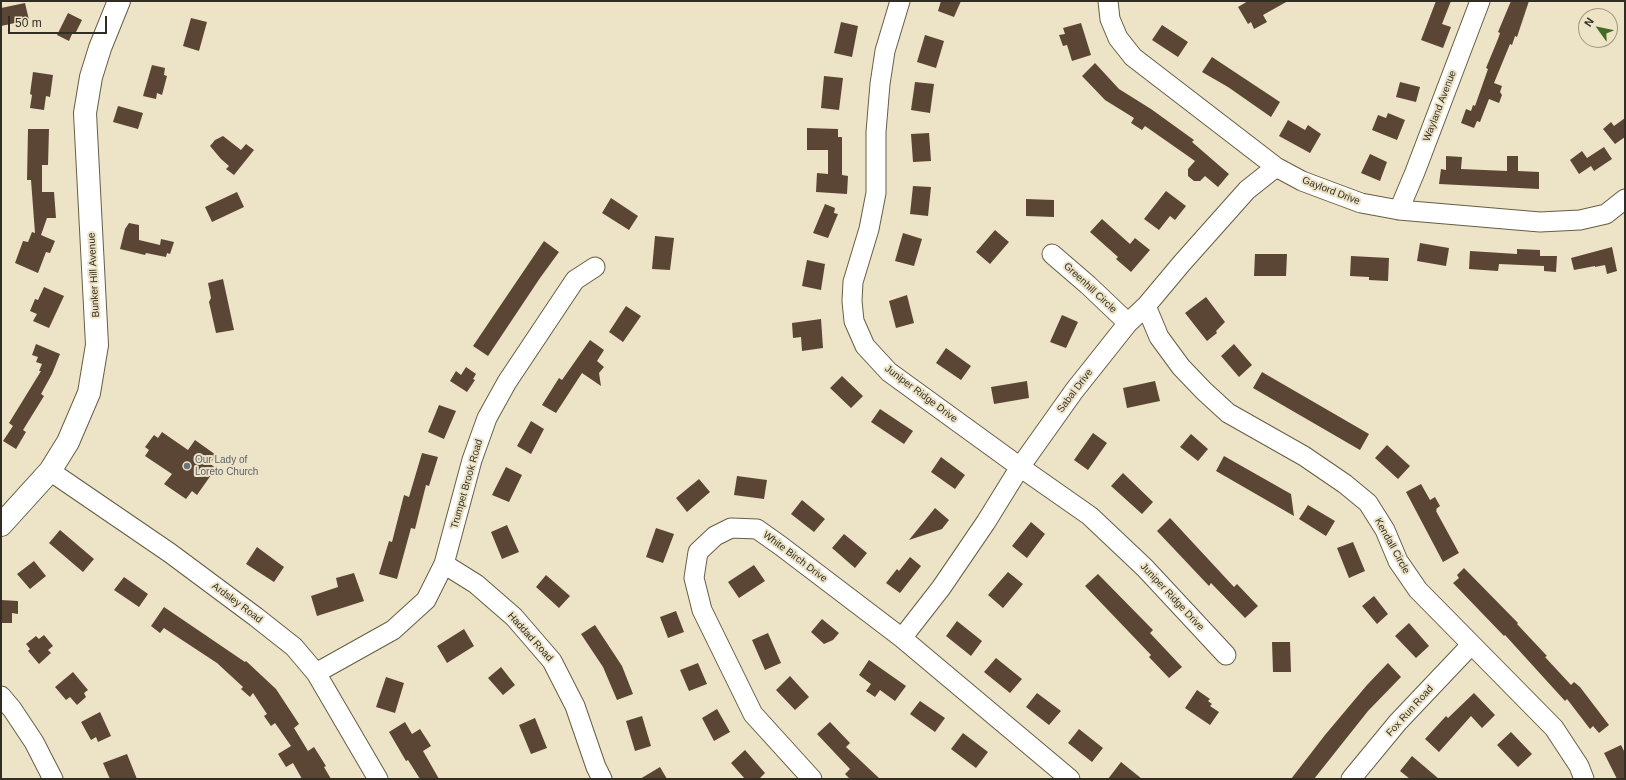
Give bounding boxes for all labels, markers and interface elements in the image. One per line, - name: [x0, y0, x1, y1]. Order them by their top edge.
- scale bar: [10, 8, 109, 34]
- north arrow: [1578, 8, 1618, 48]
- text: N: [1582, 15, 1596, 29]
- text: 50 m: [15, 16, 42, 30]
- street label: Wayland Avenue: [1421, 69, 1459, 143]
- street label: Gaylord Drive: [1300, 174, 1362, 208]
- street label: Bunker Hill Avenue: [86, 232, 102, 318]
- street label: Greenhill Circle: [1061, 260, 1119, 316]
- street label: Juniper Ridge Drive: [882, 363, 960, 425]
- street label: Sabal Drive: [1055, 367, 1095, 415]
- street label: Trumpet Brook Road: [448, 438, 486, 530]
- place label: Our Lady of Loreto Church: [195, 454, 258, 478]
- marker: Our Lady of Loreto Church: [182, 461, 192, 471]
- street label: Kendall Circle: [1372, 516, 1412, 576]
- street label: White Birch Drive: [761, 529, 829, 585]
- street label: Juniper Ridge Drive: [1138, 561, 1206, 633]
- street label: Ardsley Road: [209, 580, 265, 626]
- street label: Haddad Road: [505, 610, 555, 664]
- street label: Fox Run Road: [1384, 683, 1436, 739]

